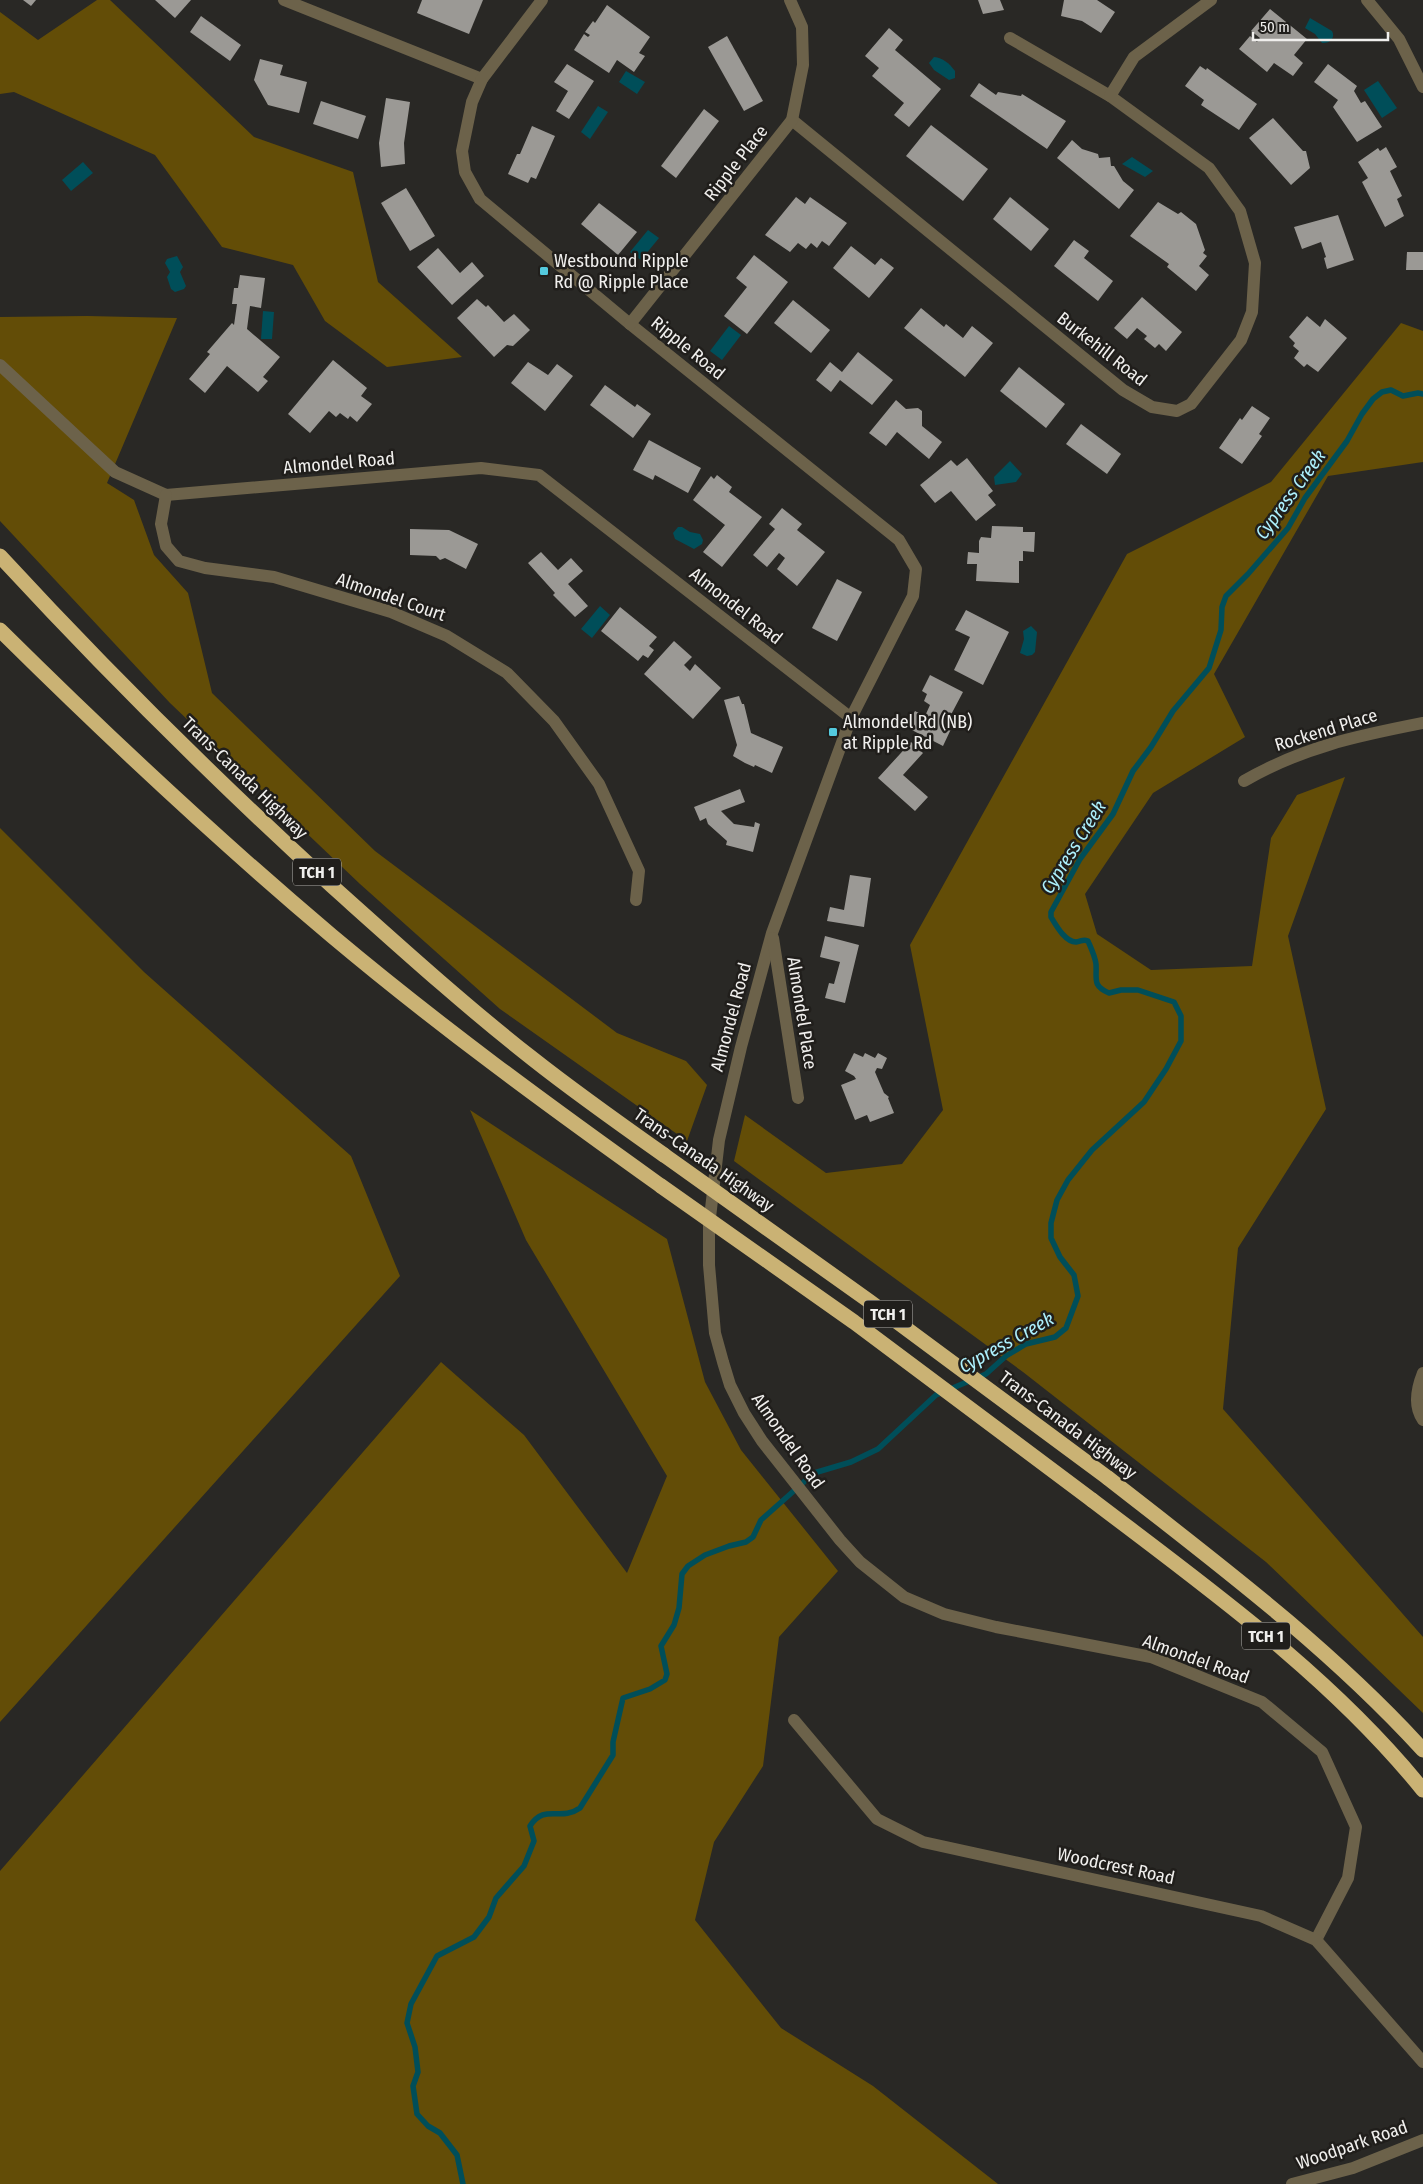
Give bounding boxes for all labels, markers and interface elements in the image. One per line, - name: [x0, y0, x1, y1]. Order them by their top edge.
- scale bar: [1253, 10, 1388, 42]
- text: 50 m: [1260, 18, 1290, 36]
- street label: Ripple Place: [700, 121, 773, 205]
- place label: Westbound Ripple Rd @ Ripple Place: [554, 250, 689, 293]
- marker: Westbound Ripple Rd @ Ripple Place: [538, 265, 550, 277]
- street label: Burkehill Road: [1053, 307, 1151, 391]
- street label: Ripple Road: [647, 312, 729, 384]
- water label: Cypress Creek: [1250, 445, 1331, 544]
- street label: Almondel Road: [282, 447, 396, 479]
- street label: Almondel Road: [685, 563, 787, 649]
- street label: Almondel Court: [333, 568, 449, 626]
- street label: Rockend Place: [1272, 704, 1380, 756]
- place label: Almondel Rd (NB) at Ripple Rd: [843, 711, 972, 754]
- street label: Trans-Canada Highway: [178, 712, 312, 844]
- marker: Almondel Rd (NB) at Ripple Rd: [827, 726, 839, 738]
- water label: Cypress Creek: [1036, 797, 1111, 898]
- road number: TCH 1: [293, 859, 341, 886]
- street label: Almondel Place: [782, 955, 822, 1071]
- street label: Almondel Road: [706, 960, 756, 1074]
- street label: Trans-Canada Highway: [630, 1103, 778, 1217]
- road number: TCH 1: [864, 1300, 912, 1328]
- water label: Cypress Creek: [955, 1307, 1058, 1378]
- street label: Trans-Canada Highway: [995, 1366, 1141, 1484]
- street label: Almondel Road: [747, 1389, 829, 1493]
- road number: TCH 1: [1242, 1622, 1290, 1650]
- street label: Almondel Road: [1140, 1630, 1252, 1688]
- street label: Woodcrest Road: [1055, 1843, 1177, 1889]
- street label: Woodpark Road: [1293, 2116, 1411, 2174]

